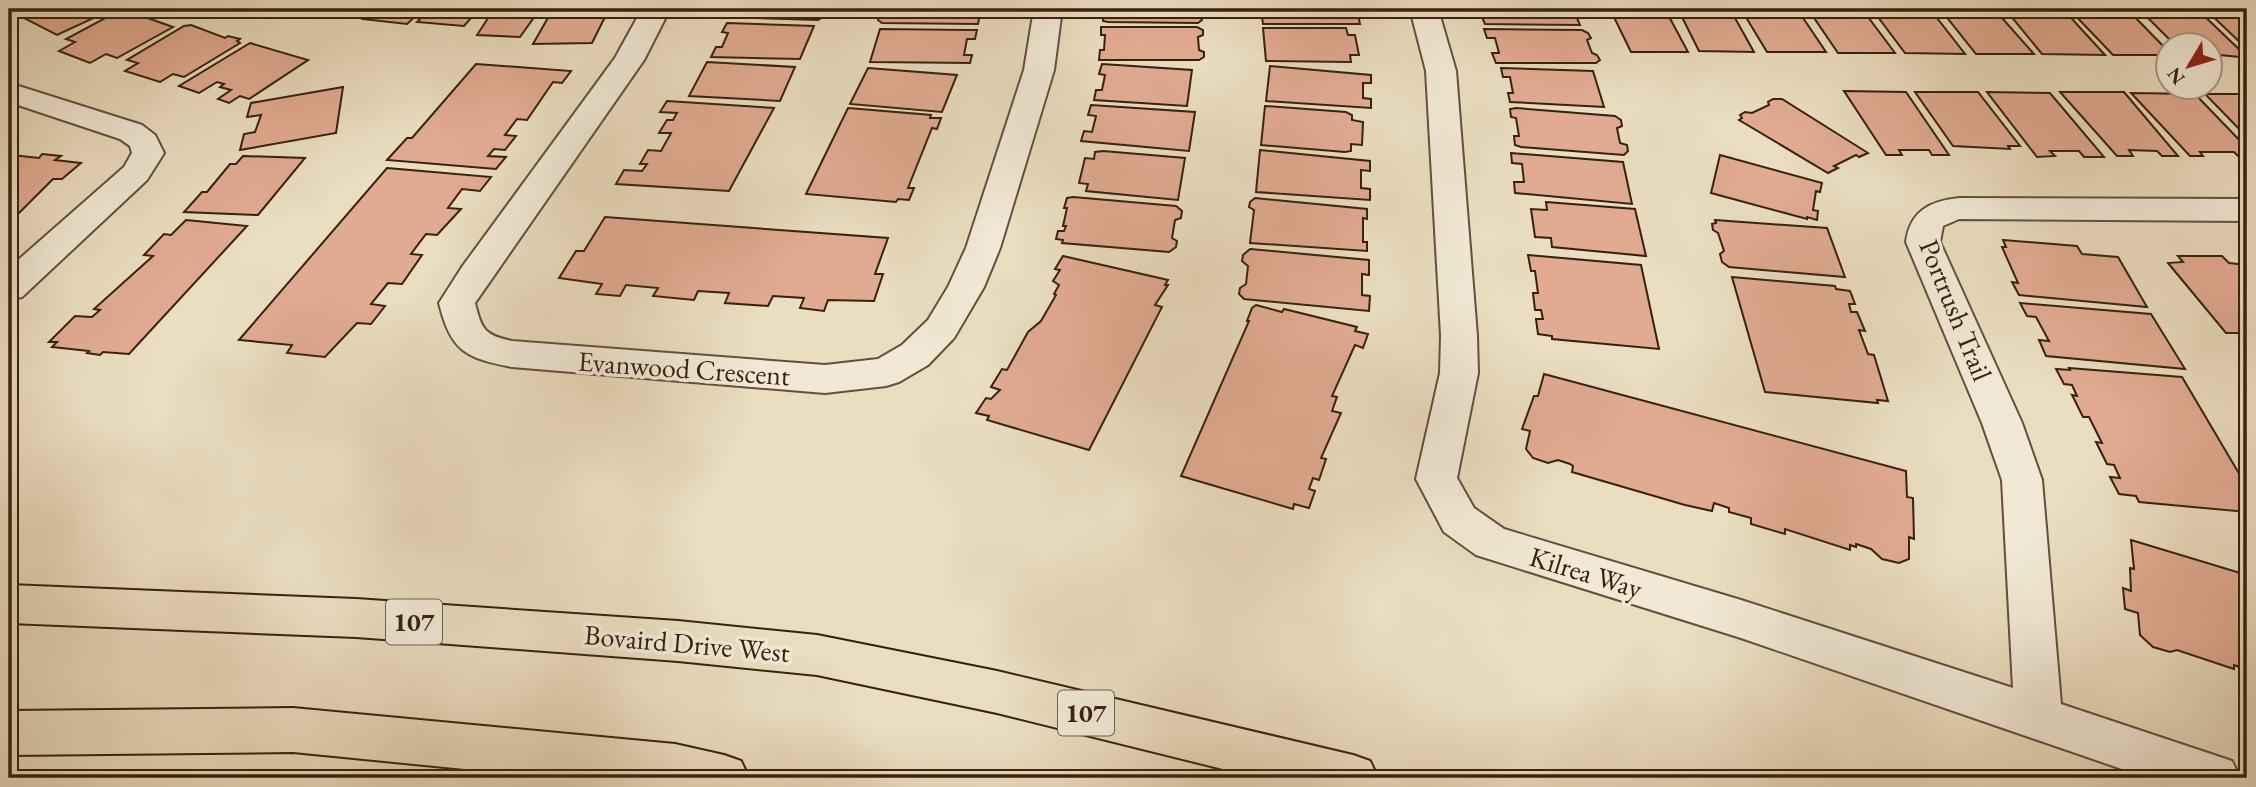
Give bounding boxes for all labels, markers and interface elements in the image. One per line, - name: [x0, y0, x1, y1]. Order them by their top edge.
- north arrow: [2154, 32, 2224, 102]
- text: N: [2161, 62, 2191, 90]
- street label: Portrush Trail: [1911, 234, 2001, 386]
- street label: Evanwood Crescent: [577, 343, 791, 393]
- street label: Kilrea Way: [1525, 538, 1647, 606]
- road number: 107: [386, 600, 442, 644]
- street label: Bovaird Drive West: [583, 616, 791, 670]
- road number: 107: [1058, 691, 1114, 736]

